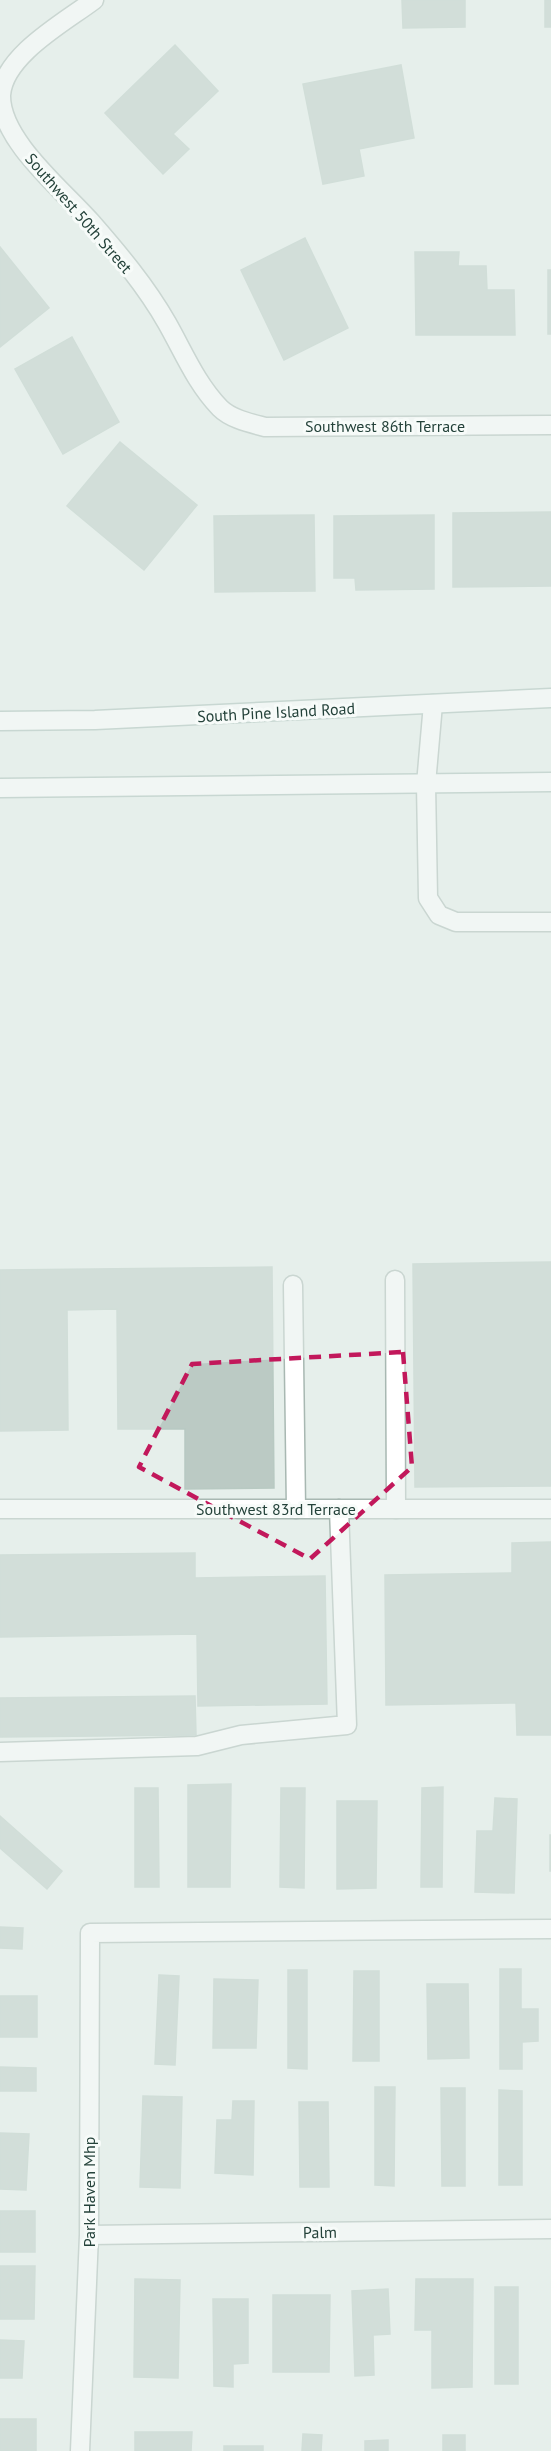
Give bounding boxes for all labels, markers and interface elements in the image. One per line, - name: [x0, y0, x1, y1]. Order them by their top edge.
- street label: Southwest 50th Street: [21, 149, 137, 278]
- street label: Southwest 86th Terrace: [305, 416, 465, 436]
- street label: South Pine Island Road: [197, 698, 355, 726]
- street label: Southwest 83rd Terrace: [196, 1499, 356, 1519]
- street label: Park Haven Mhp: [79, 2137, 99, 2247]
- street label: Palm: [303, 2222, 337, 2242]

